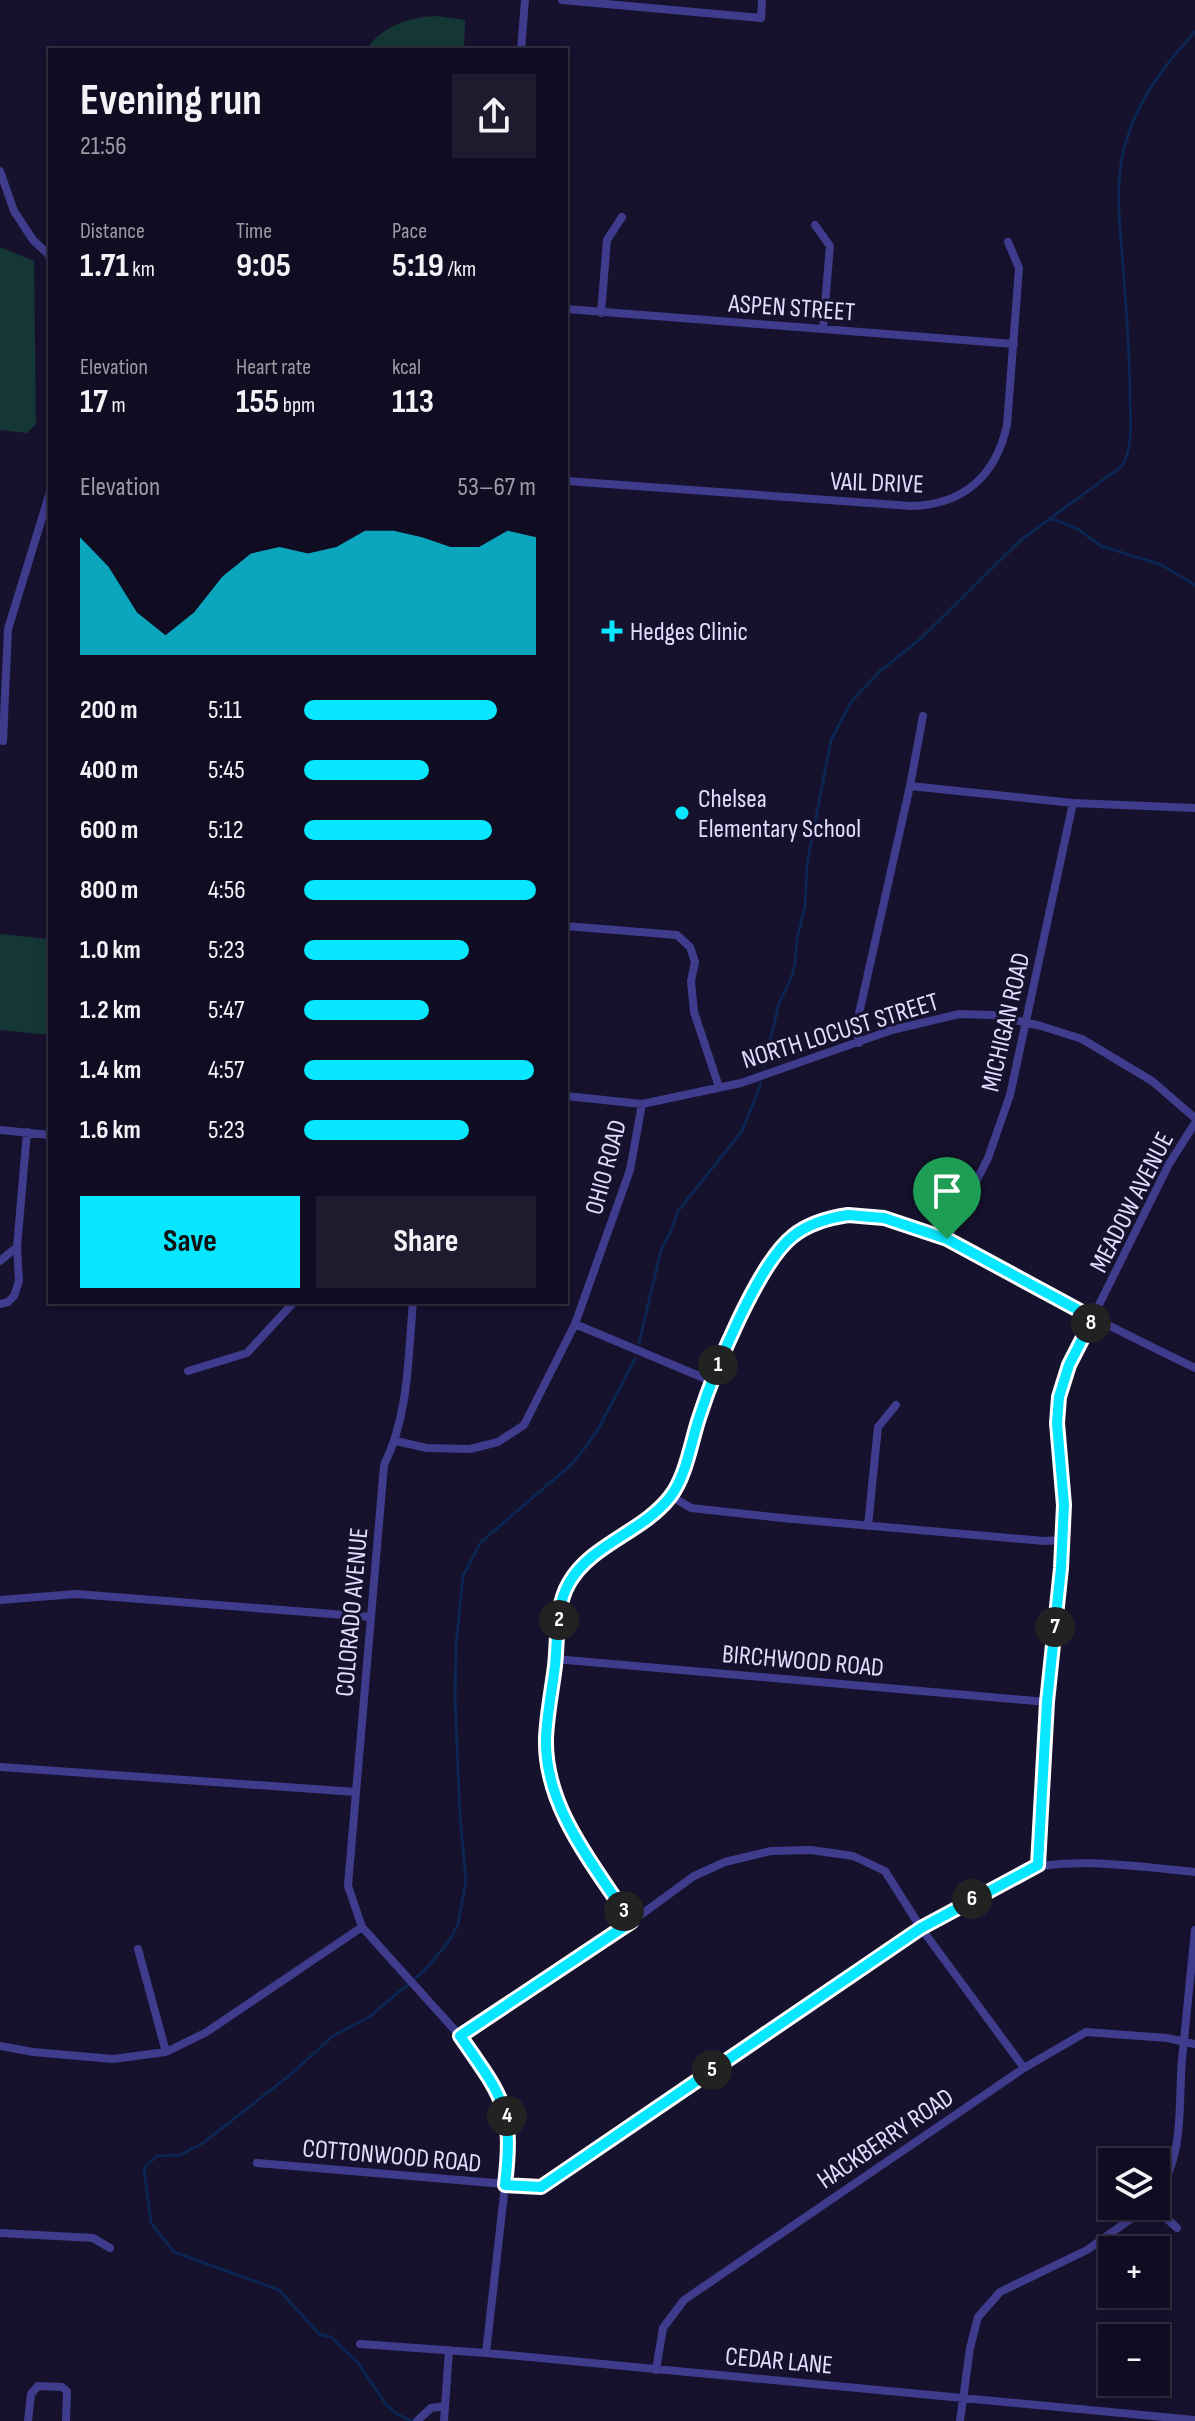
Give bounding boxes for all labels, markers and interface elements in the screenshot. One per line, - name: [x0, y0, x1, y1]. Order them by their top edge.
- text: Evening run: [80, 74, 262, 127]
- button: share: [452, 74, 536, 158]
- text: 21:56: [80, 131, 127, 162]
- text: Distance: [80, 218, 145, 245]
- text: Time: [236, 218, 272, 245]
- text: Pace: [392, 218, 427, 245]
- text: 1.71: [80, 245, 129, 286]
- text: 9:05: [236, 245, 291, 286]
- text: 5:19: [392, 245, 444, 286]
- text: km: [129, 256, 155, 283]
- text: /km: [444, 256, 476, 283]
- street label: ASPEN STREET: [727, 289, 856, 328]
- text: Elevation: [80, 354, 148, 381]
- text: Heart rate: [236, 354, 311, 381]
- text: kcal: [392, 354, 421, 381]
- text: 17: [80, 381, 108, 422]
- text: 155: [236, 381, 279, 422]
- text: 113: [392, 381, 434, 422]
- text: m: [108, 392, 126, 419]
- text: bpm: [279, 392, 315, 419]
- street label: VAIL DRIVE: [830, 466, 924, 501]
- text: Elevation: [80, 472, 160, 503]
- text: 53–67 m: [458, 472, 536, 503]
- place label: Hedges Clinic: [630, 617, 748, 648]
- marker: Hedges Clinic: [601, 620, 623, 642]
- text: 200 m: [80, 695, 137, 726]
- text: 5:11: [208, 695, 242, 726]
- text: 400 m: [80, 755, 138, 786]
- text: 5:45: [208, 755, 245, 786]
- place label: Chelsea Elementary School: [698, 784, 861, 845]
- marker: Chelsea Elementary School: [673, 804, 691, 822]
- text: 600 m: [80, 815, 138, 846]
- text: 5:12: [208, 815, 243, 846]
- text: 800 m: [80, 875, 138, 906]
- text: 4:56: [208, 875, 246, 906]
- text: 1.0 km: [80, 935, 141, 966]
- text: 5:23: [208, 935, 245, 966]
- street label: MICHIGAN ROAD: [975, 950, 1038, 1095]
- street label: NORTH LOCUST STREET: [738, 987, 943, 1076]
- text: 1.2 km: [80, 995, 141, 1026]
- text: 5:47: [208, 995, 244, 1026]
- text: 1.4 km: [80, 1055, 141, 1086]
- text: 4:57: [208, 1055, 245, 1086]
- text: 1.6 km: [80, 1115, 141, 1146]
- text: 5:23: [208, 1115, 245, 1146]
- street label: OHIO ROAD: [579, 1117, 634, 1218]
- street label: MEADOW AVENUE: [1084, 1127, 1181, 1278]
- pin: [913, 1157, 981, 1239]
- icon: arrive: [925, 1169, 969, 1213]
- button: Save: [80, 1196, 300, 1288]
- button: Share: [316, 1196, 536, 1288]
- pin: 8: [1071, 1303, 1111, 1343]
- text: 8: [1086, 1309, 1096, 1336]
- pin: 1: [698, 1345, 738, 1385]
- text: 1: [714, 1351, 722, 1378]
- street label: COLORADO AVENUE: [330, 1526, 375, 1698]
- pin: 2: [539, 1600, 579, 1640]
- text: 2: [554, 1606, 564, 1633]
- pin: 7: [1035, 1607, 1075, 1647]
- text: 7: [1050, 1613, 1060, 1640]
- street label: BIRCHWOOD ROAD: [721, 1639, 885, 1684]
- pin: 6: [952, 1879, 992, 1919]
- text: 6: [967, 1885, 977, 1912]
- pin: 3: [604, 1891, 644, 1931]
- text: 3: [619, 1897, 629, 1924]
- pin: 5: [692, 2050, 732, 2090]
- text: 5: [707, 2056, 717, 2083]
- street label: HACKBERRY ROAD: [812, 2082, 960, 2196]
- pin: 4: [487, 2096, 527, 2136]
- text: 4: [502, 2102, 512, 2129]
- street label: COTTONWOOD ROAD: [301, 2133, 483, 2180]
- map controls: [1098, 2148, 1170, 2396]
- button: layers: [1098, 2148, 1170, 2220]
- button: +: [1098, 2236, 1170, 2308]
- button: −: [1098, 2324, 1170, 2396]
- street label: CEDAR LANE: [724, 2341, 834, 2382]

